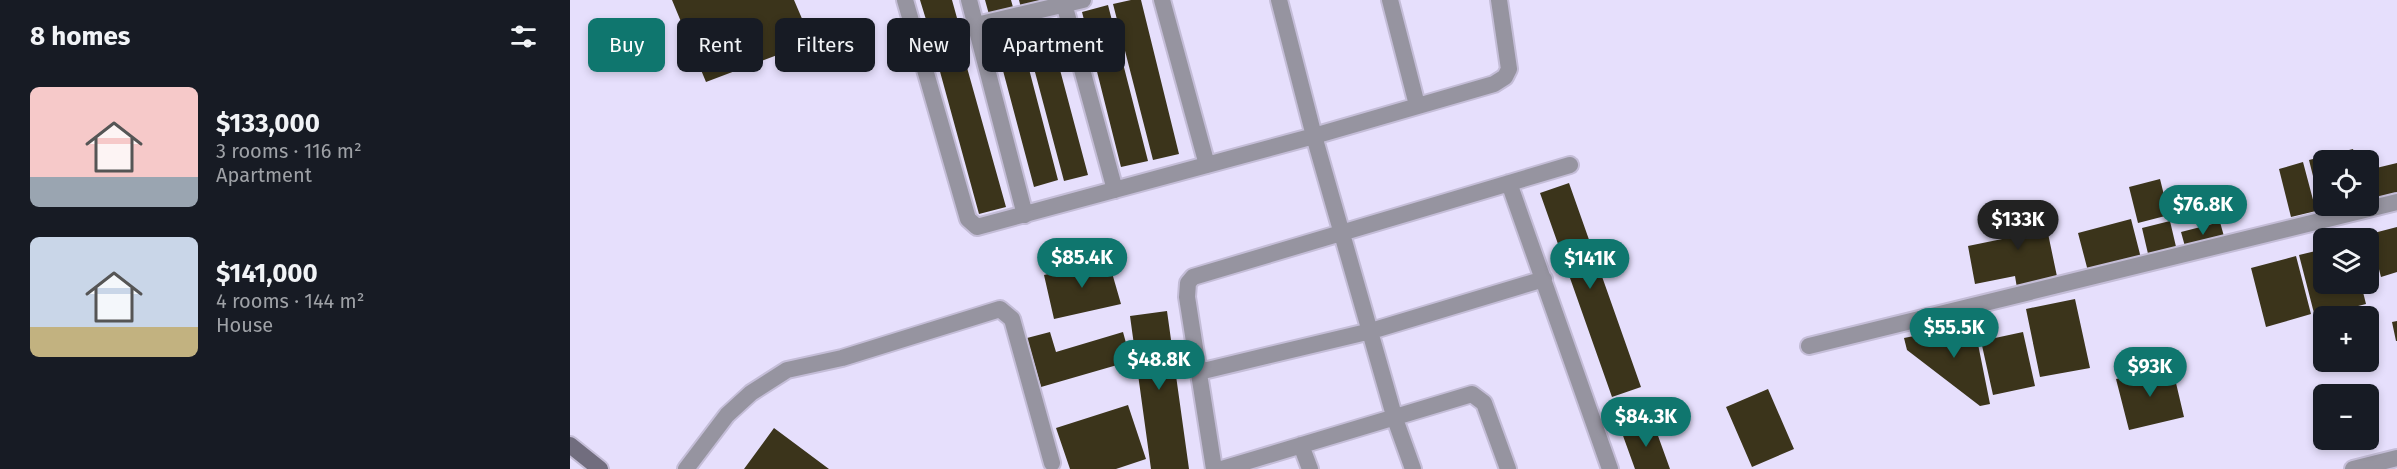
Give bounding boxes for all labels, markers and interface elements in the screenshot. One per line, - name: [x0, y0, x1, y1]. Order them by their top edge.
- chip: Buy: [588, 18, 665, 72]
- chip: Rent: [677, 18, 763, 72]
- chip: Filters: [775, 18, 875, 72]
- chip: New: [887, 18, 970, 72]
- chip: Apartment: [982, 18, 1125, 72]
- icon: filters: [507, 20, 540, 53]
- text: 8 homes: [30, 21, 130, 52]
- text: $133,000: [216, 108, 320, 139]
- icon: home: [78, 111, 150, 183]
- text: 3 rooms · 116 m²: [216, 139, 362, 163]
- map controls: [2313, 150, 2379, 450]
- button: locate: [2313, 150, 2379, 216]
- text: Apartment: [216, 163, 312, 187]
- pin: $76.8K: [2154, 185, 2252, 236]
- text: $76.8K: [2173, 192, 2233, 216]
- pin: $133K: [1976, 200, 2060, 251]
- text: $133K: [1992, 207, 2045, 231]
- button: layers: [2313, 228, 2379, 294]
- pin: $85.4K: [1033, 238, 1131, 289]
- pin: $141K: [1548, 239, 1632, 290]
- text: $85.4K: [1051, 245, 1113, 269]
- text: $141K: [1564, 246, 1616, 270]
- text: $141,000: [216, 258, 318, 289]
- icon: home: [78, 261, 150, 333]
- text: 4 rooms · 144 m²: [216, 289, 365, 313]
- button: +: [2313, 306, 2379, 372]
- pin: $55.5K: [1905, 308, 2003, 359]
- text: House: [216, 313, 273, 337]
- text: $55.5K: [1924, 315, 1984, 339]
- pin: $48.8K: [1110, 340, 1208, 391]
- text: $48.8K: [1128, 347, 1190, 371]
- pin: $93K: [2114, 347, 2186, 398]
- text: $93K: [2128, 354, 2172, 378]
- button: −: [2313, 384, 2379, 450]
- pin: $84.3K: [1597, 397, 1695, 448]
- text: $84.3K: [1615, 404, 1677, 428]

